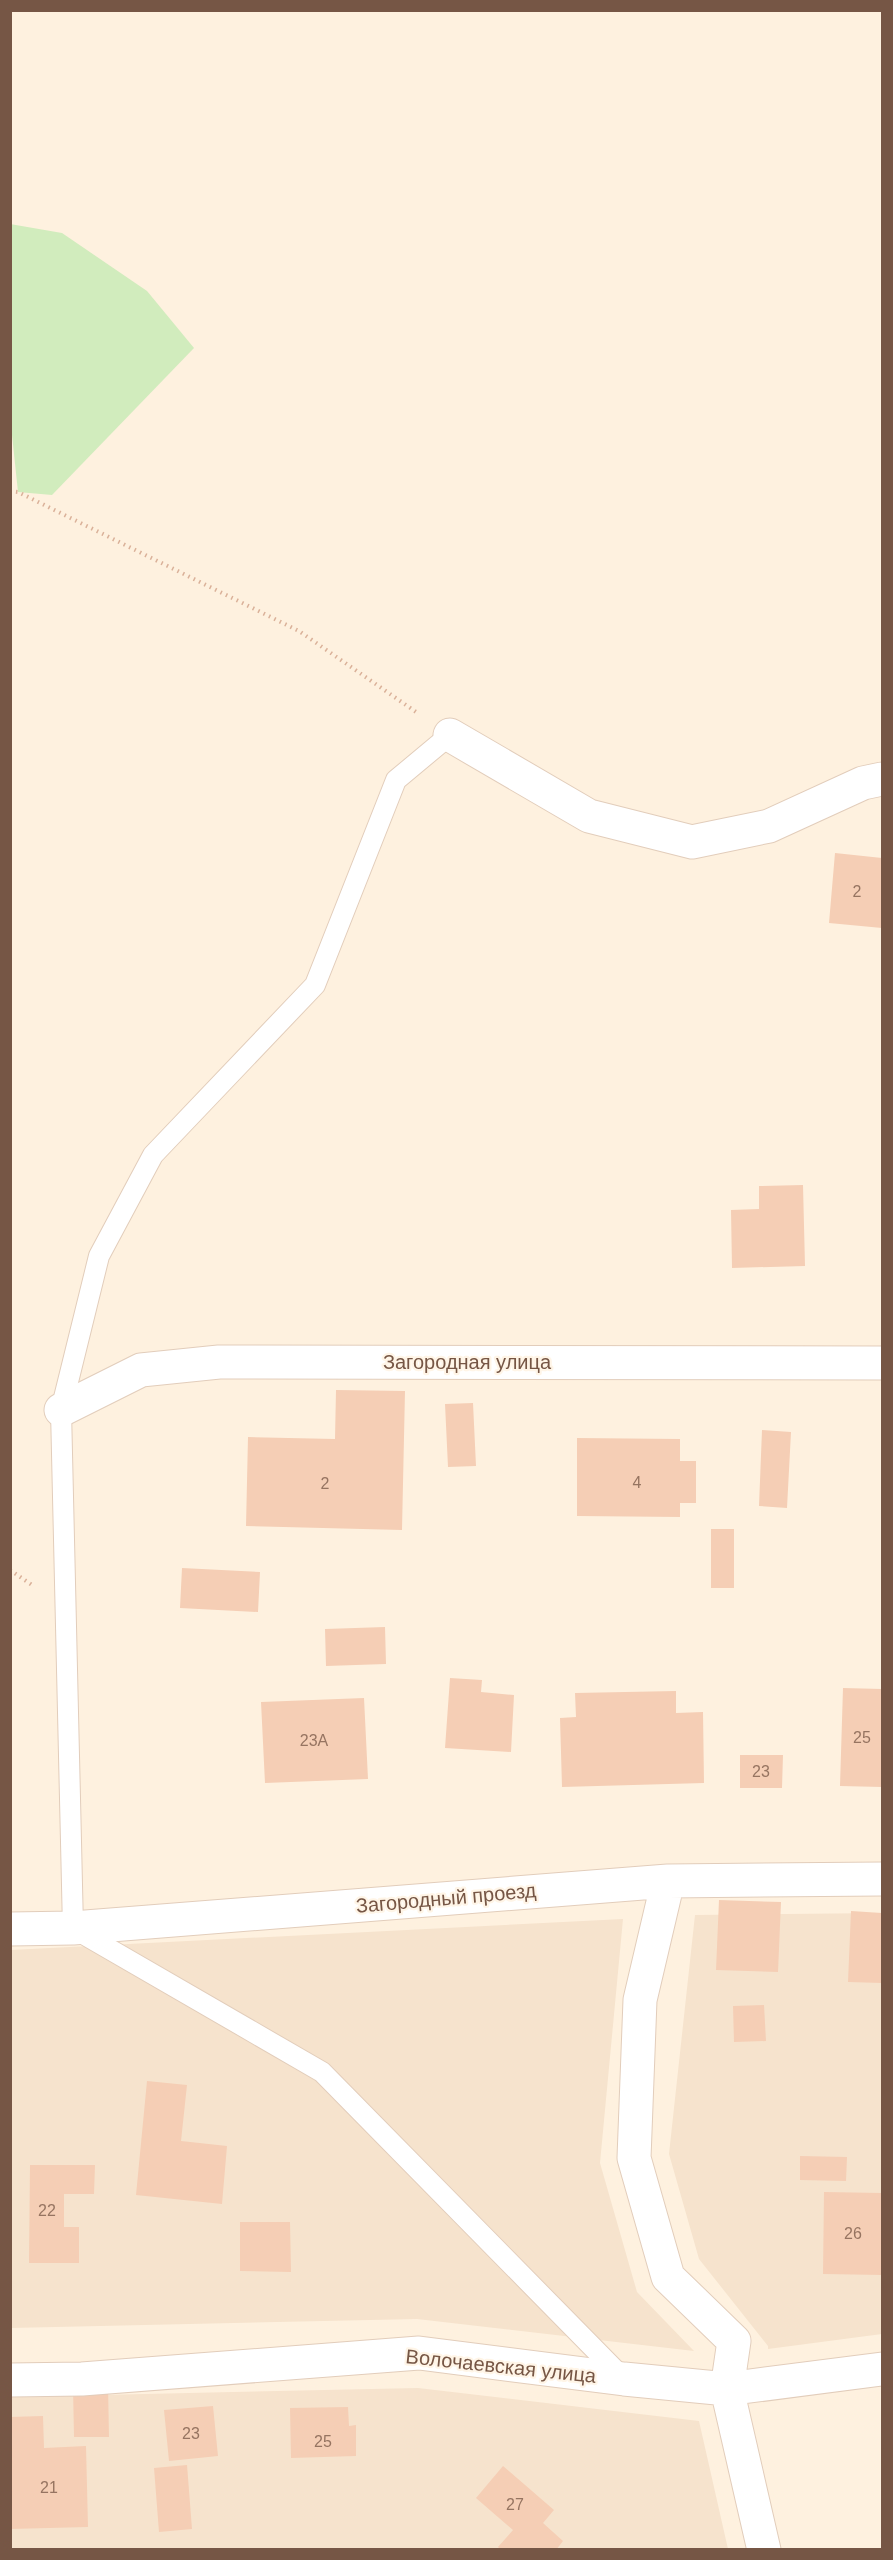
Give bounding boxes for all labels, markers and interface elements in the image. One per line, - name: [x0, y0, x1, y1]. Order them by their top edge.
- house number: 2: [853, 883, 862, 900]
- street label: Загородная улица: [383, 1351, 552, 1373]
- house number: 4: [633, 1474, 642, 1491]
- house number: 2: [321, 1475, 330, 1492]
- house number: 25: [853, 1729, 871, 1746]
- house number: 23А: [300, 1732, 329, 1749]
- house number: 23: [752, 1763, 770, 1780]
- street label: Загородный проезд: [355, 1879, 537, 1917]
- house number: 22: [38, 2202, 56, 2219]
- house number: 26: [844, 2225, 862, 2242]
- street label: Волочаевская улица: [405, 2345, 598, 2387]
- house number: 23: [182, 2425, 200, 2442]
- house number: 25: [314, 2433, 332, 2450]
- house number: 21: [40, 2479, 58, 2496]
- house number: 27: [506, 2496, 524, 2513]

